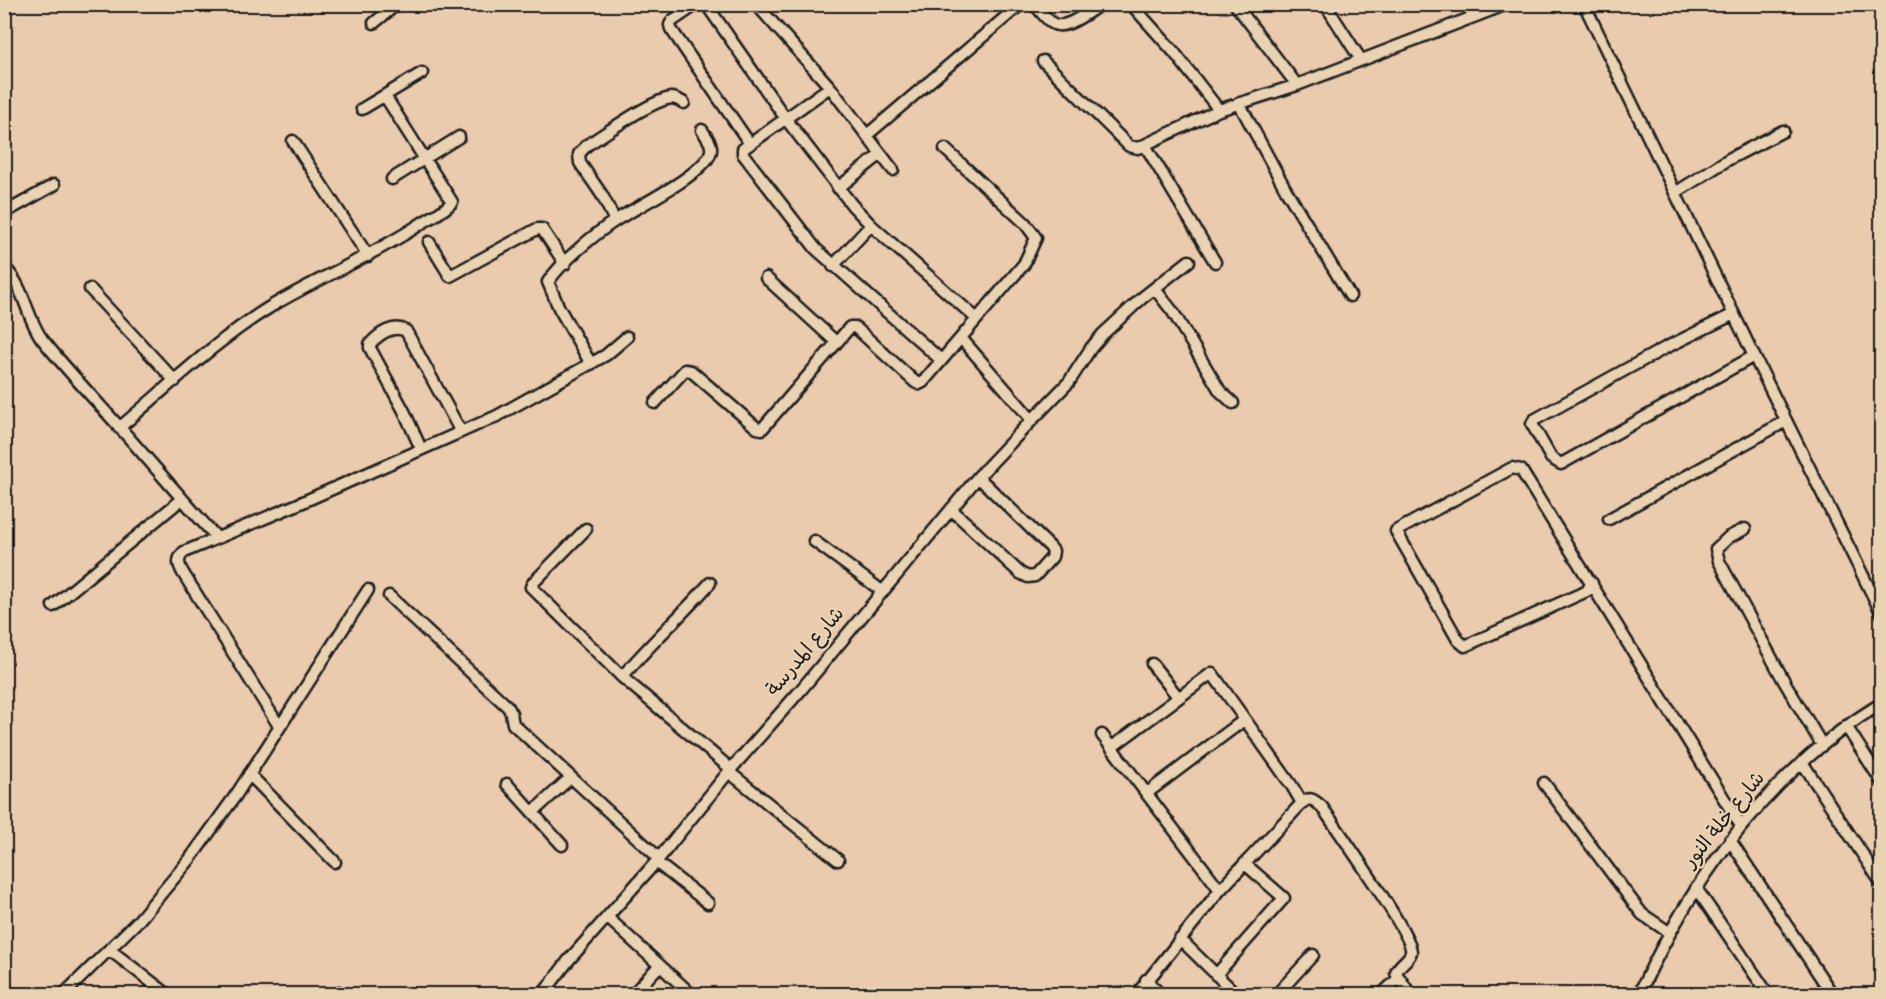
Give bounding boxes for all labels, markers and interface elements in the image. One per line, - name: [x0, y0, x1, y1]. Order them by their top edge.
- street label: شارع المدرسة: [762, 603, 851, 702]
- street label: شارع خلة النور: [1678, 768, 1772, 875]

